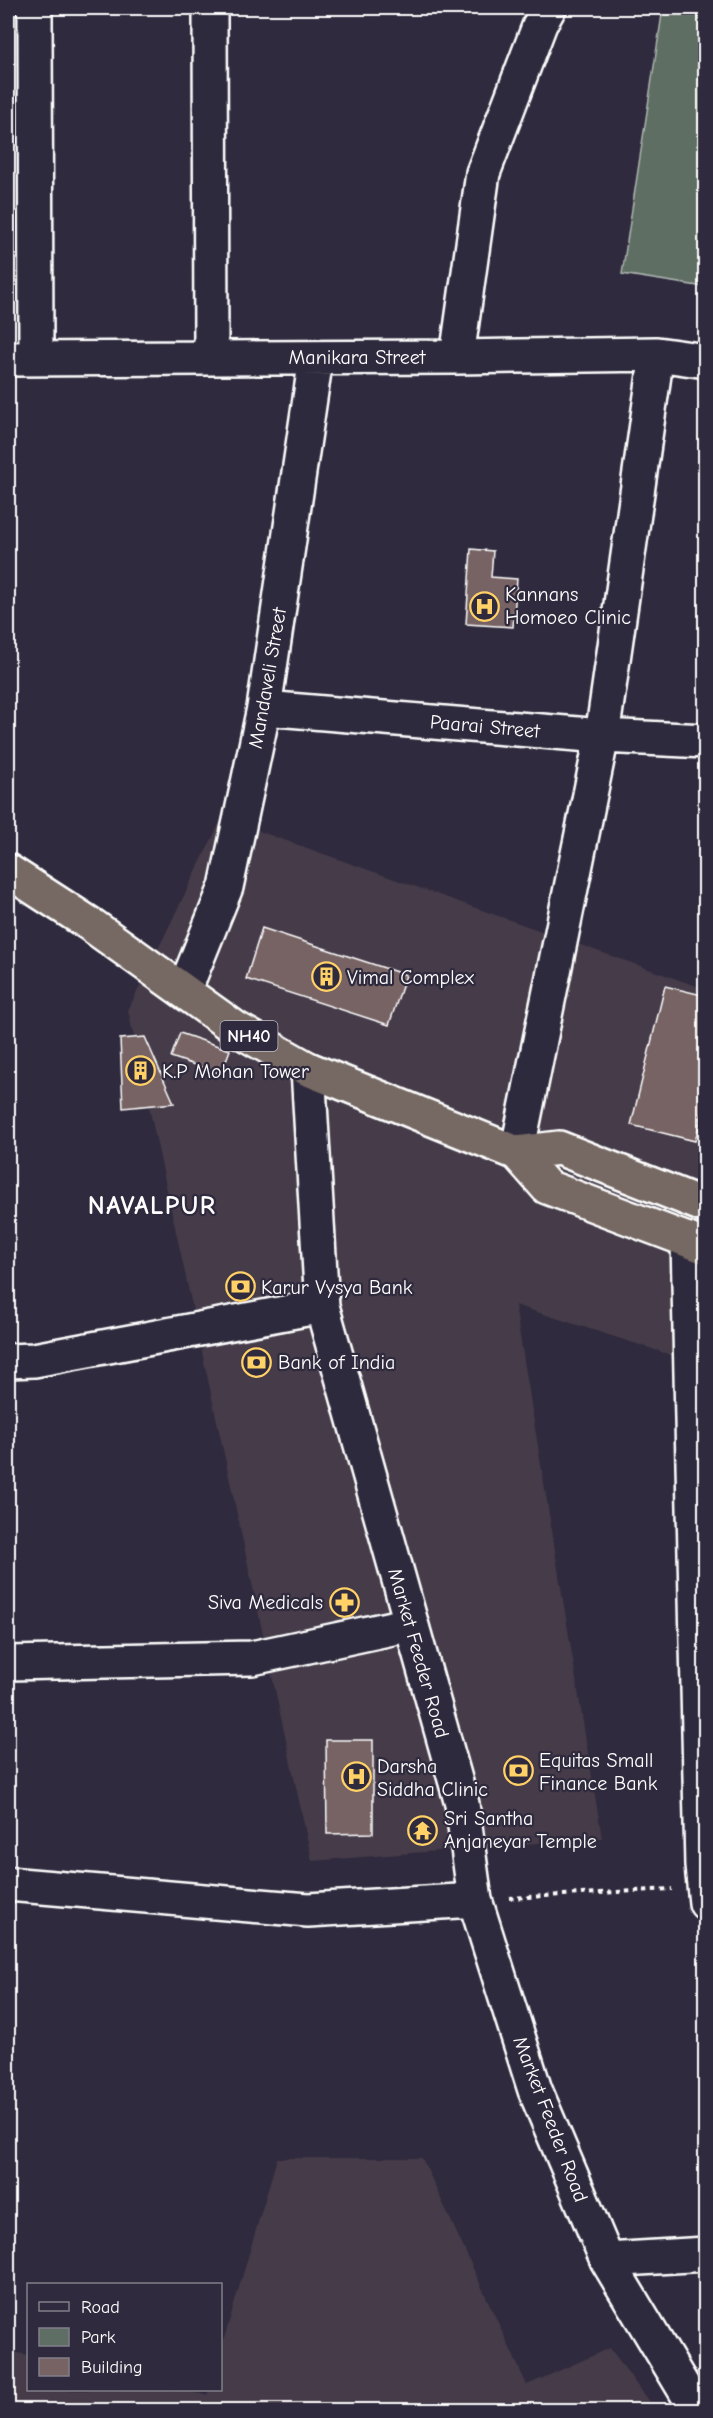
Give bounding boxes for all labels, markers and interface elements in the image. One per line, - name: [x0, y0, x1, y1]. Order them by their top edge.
- street label: Manikara Street: [289, 346, 427, 369]
- place label: Kannans Homoeo Clinic: [505, 583, 631, 629]
- hospital icon: Kannans Homoeo Clinic: [468, 590, 500, 622]
- street label: Mandaveli Street: [244, 605, 291, 750]
- street label: Paarai Street: [429, 710, 542, 743]
- building icon: Vimal Complex: [310, 961, 342, 993]
- place label: Vimal Complex: [347, 966, 475, 989]
- road number: NH40: [220, 1021, 278, 1051]
- building icon: K.P Mohan Tower: [125, 1055, 157, 1087]
- place label: K.P Mohan Tower: [162, 1060, 309, 1083]
- district label: NAVALPUR: [88, 1191, 216, 1221]
- bank icon: Karur Vysya Bank: [224, 1271, 256, 1303]
- place label: Karur Vysya Bank: [261, 1276, 413, 1299]
- bank icon: Bank of India: [241, 1346, 273, 1378]
- place label: Bank of India: [278, 1351, 395, 1374]
- street label: Market Feeder Road: [383, 1566, 454, 1741]
- pharmacy icon: Siva Medicals: [328, 1586, 360, 1618]
- place label: Siva Medicals: [208, 1591, 323, 1614]
- place label: Equitas Small Finance Bank: [539, 1749, 658, 1795]
- place label: Darsha Siddha Clinic: [377, 1755, 488, 1801]
- bank icon: Equitas Small Finance Bank: [502, 1755, 534, 1787]
- hospital icon: Darsha Siddha Clinic: [340, 1761, 372, 1793]
- place label: Sri Santha Anjaneyar Temple: [444, 1807, 597, 1853]
- temple icon: Sri Santha Anjaneyar Temple: [407, 1814, 439, 1846]
- street label: Market Feeder Road: [508, 2033, 593, 2205]
- legend: [27, 2283, 222, 2391]
- text: Road: [81, 2297, 120, 2318]
- text: Park: [81, 2327, 116, 2348]
- text: Building: [81, 2357, 143, 2378]

